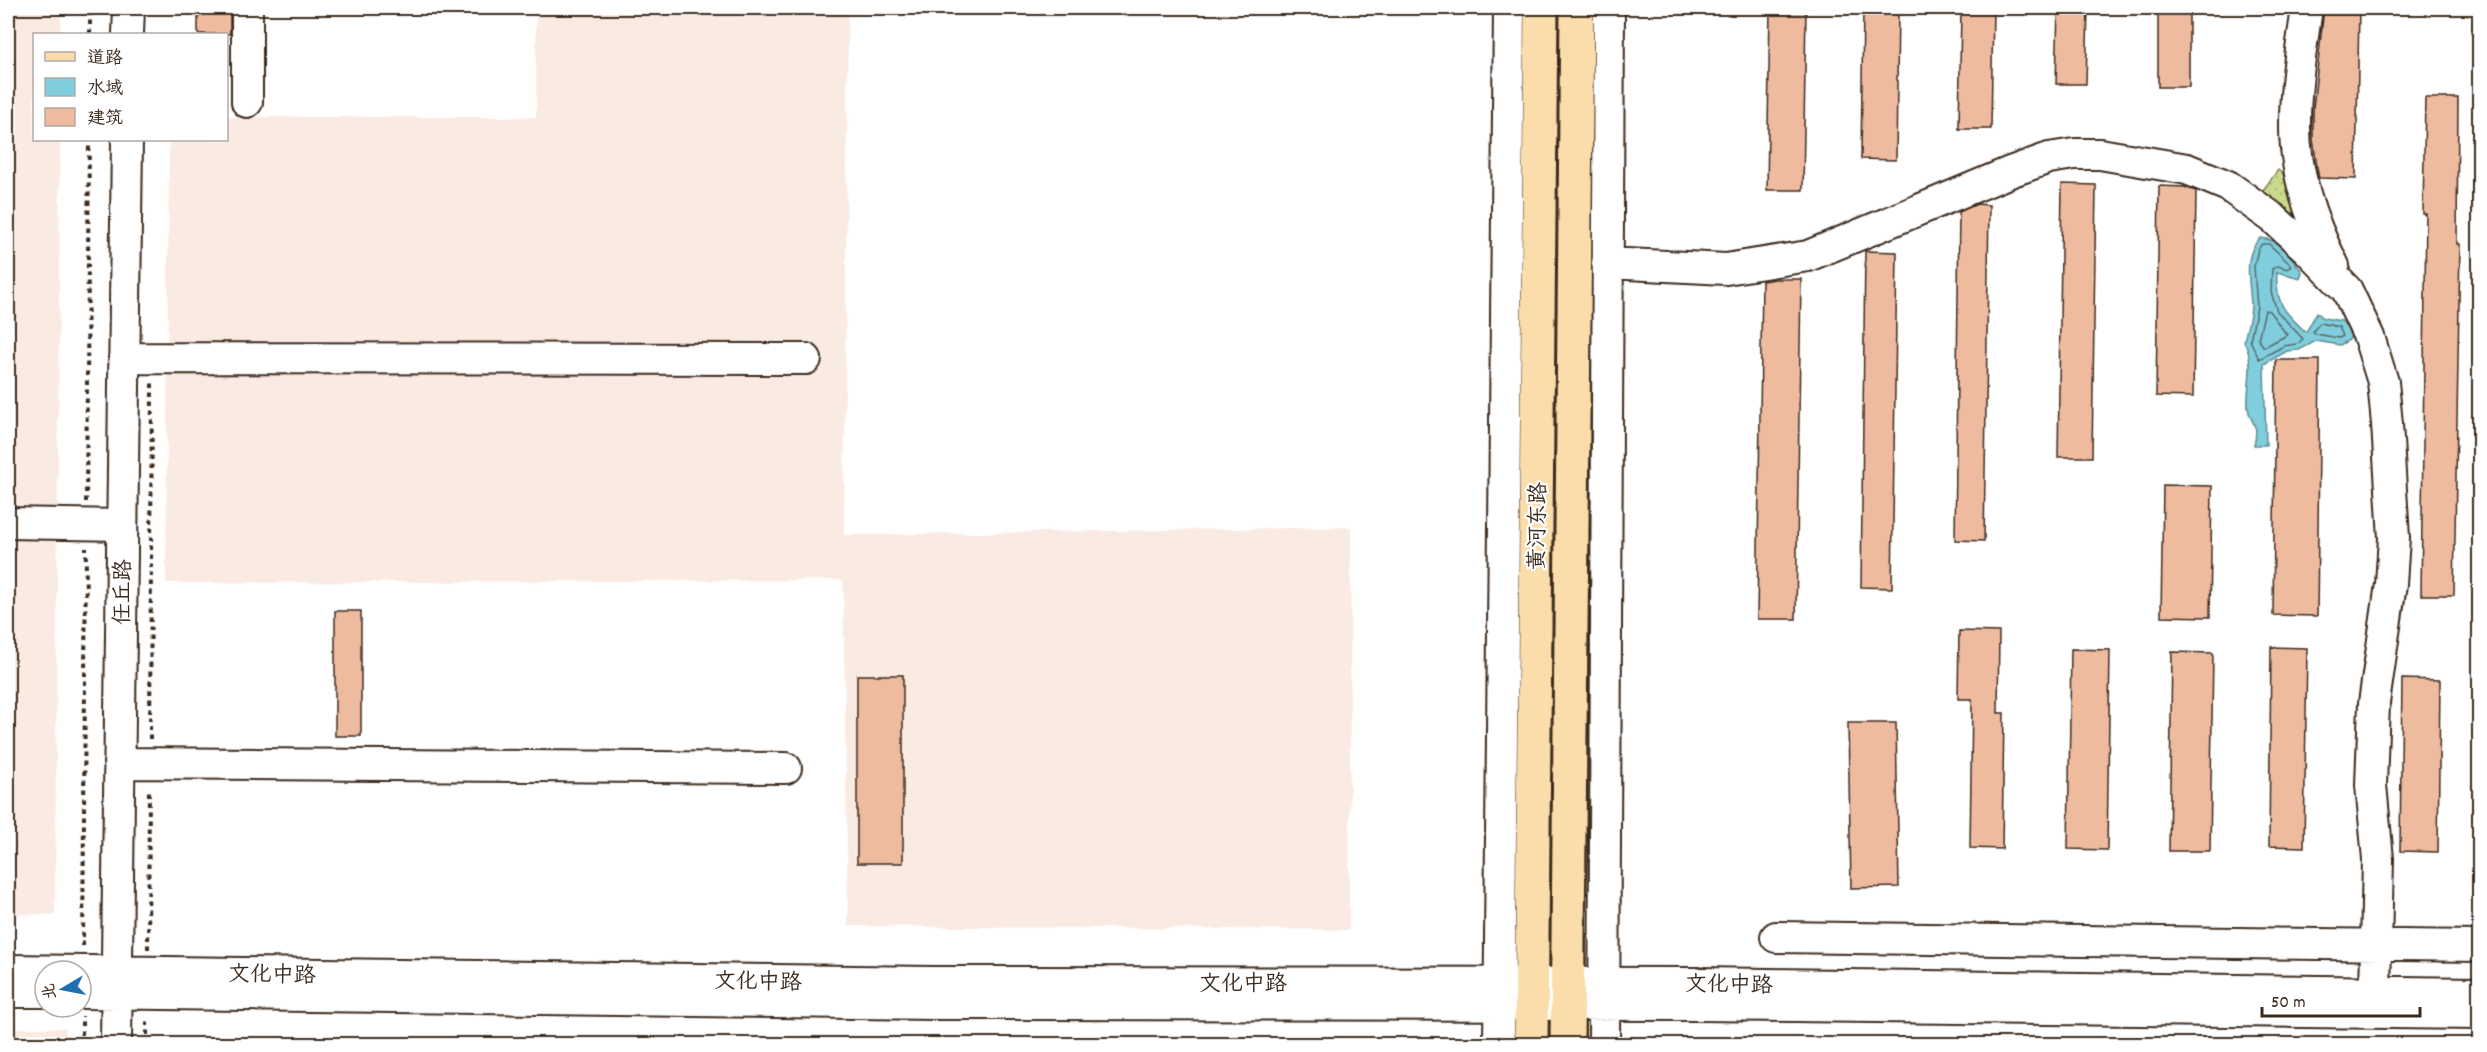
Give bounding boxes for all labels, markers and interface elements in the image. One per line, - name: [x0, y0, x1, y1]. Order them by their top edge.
- legend: [33, 33, 228, 141]
- text: 道路: [87, 47, 123, 72]
- text: 水域: [87, 77, 123, 102]
- text: 建筑: [87, 107, 123, 132]
- street label: 黄河东路: [1523, 482, 1556, 570]
- street label: 任丘路: [108, 559, 141, 625]
- north arrow: [33, 959, 93, 1019]
- street label: 文化中路: [228, 960, 316, 993]
- street label: 文化中路: [714, 967, 802, 1000]
- street label: 文化中路: [1199, 970, 1287, 1001]
- street label: 文化中路: [1685, 970, 1773, 1003]
- scale bar: [2262, 980, 2420, 1018]
- text: 北: [38, 981, 63, 1001]
- text: 50 m: [2271, 991, 2306, 1016]

